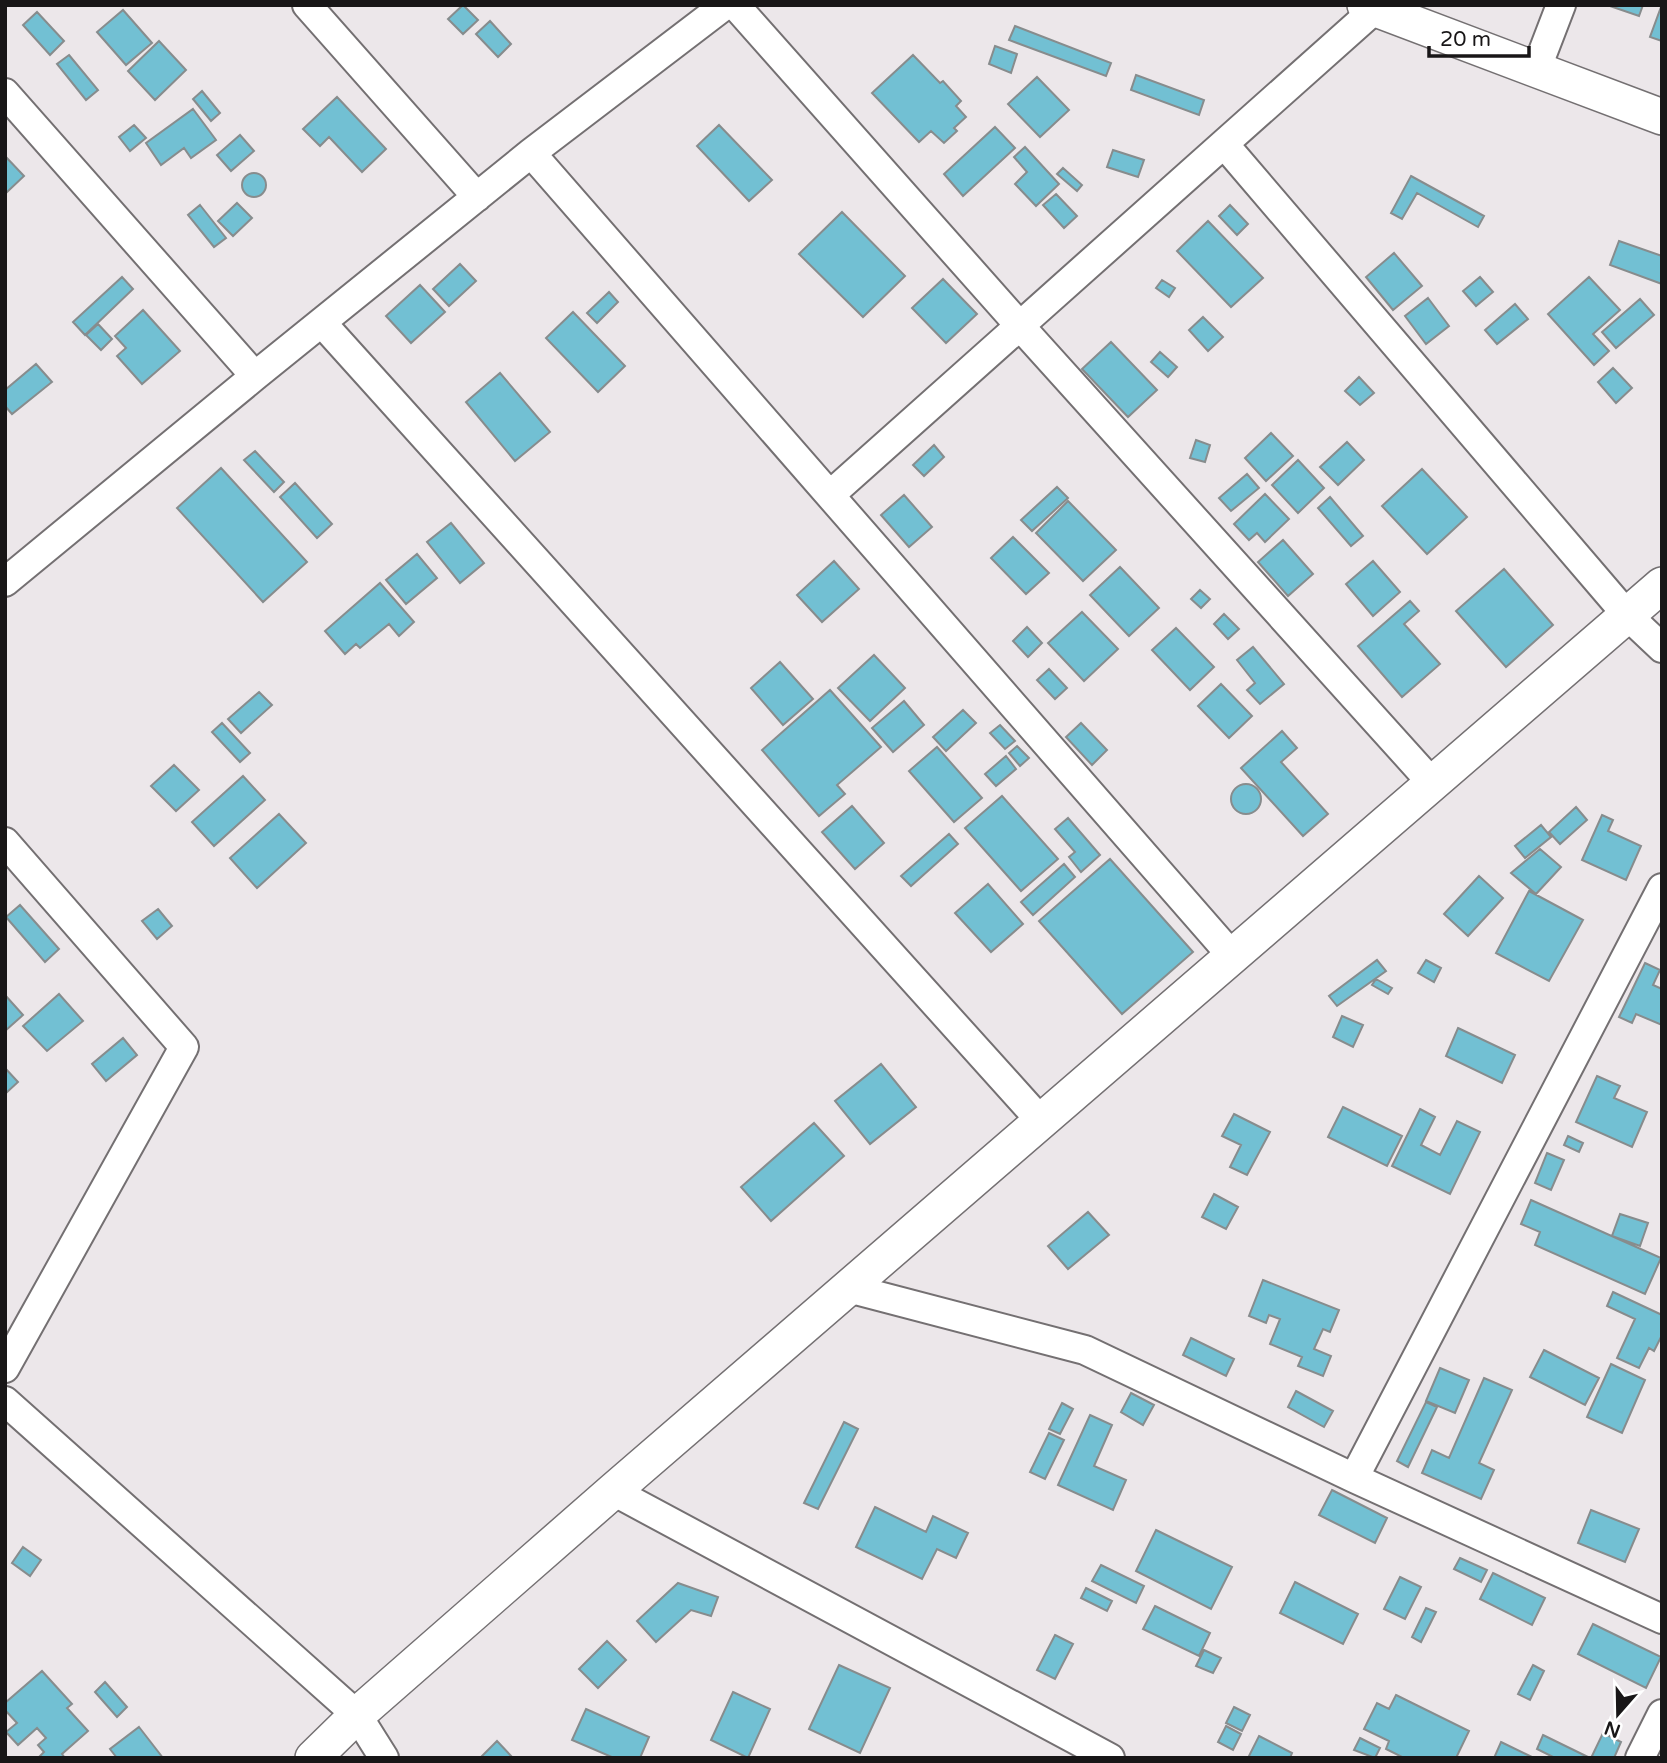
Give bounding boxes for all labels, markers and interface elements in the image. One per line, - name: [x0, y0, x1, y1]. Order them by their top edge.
- scale bar: [1429, 14, 1529, 58]
- text: 20 m: [1440, 27, 1491, 52]
- north arrow: [1583, 1679, 1653, 1749]
- text: N: [1602, 1716, 1623, 1742]

